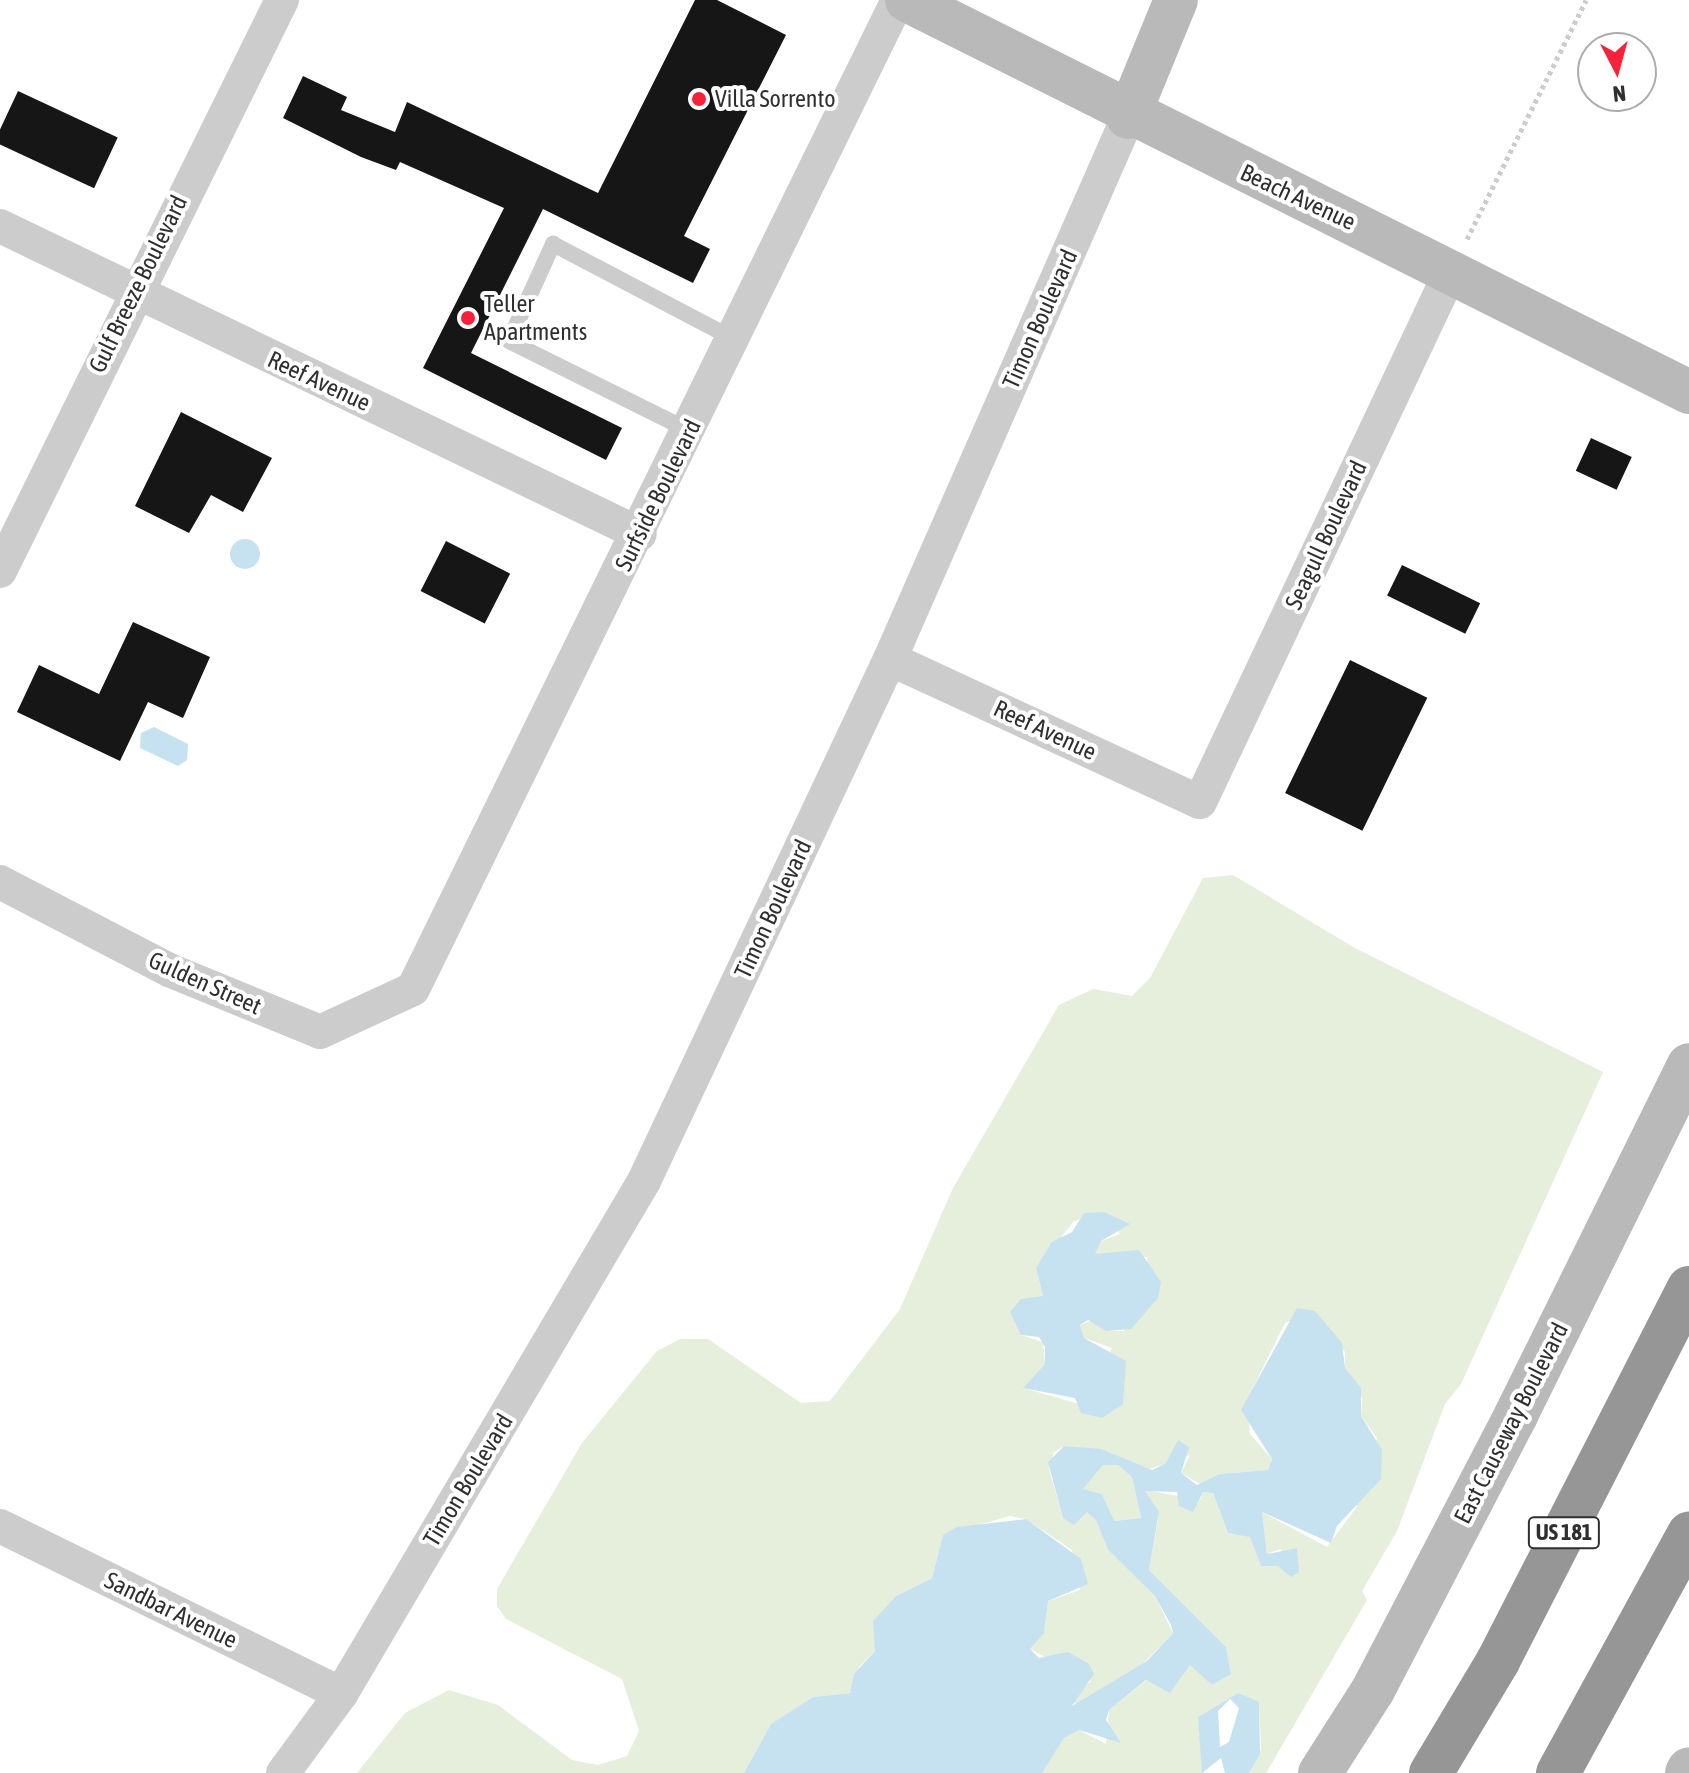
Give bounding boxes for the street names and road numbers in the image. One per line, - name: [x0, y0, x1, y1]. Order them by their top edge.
- street label: Beach Avenue: [1236, 158, 1360, 236]
- street label: Gulf Breeze Boulevard: [83, 191, 193, 377]
- street label: Timon Boulevard: [996, 245, 1084, 393]
- street label: Reef Avenue: [263, 345, 375, 417]
- street label: Surfside Boulevard: [609, 415, 707, 575]
- street label: Seagull Boulevard: [1279, 456, 1373, 614]
- street label: Reef Avenue: [989, 694, 1101, 766]
- street label: Timon Boulevard: [728, 835, 818, 983]
- street label: Gulden Street: [144, 945, 266, 1021]
- street label: East Causeway Boulevard: [1448, 1318, 1574, 1528]
- street label: Timon Boulevard: [417, 1409, 519, 1551]
- road number: US 181: [1526, 1515, 1602, 1551]
- street label: Sandbar Avenue: [100, 1566, 242, 1654]

